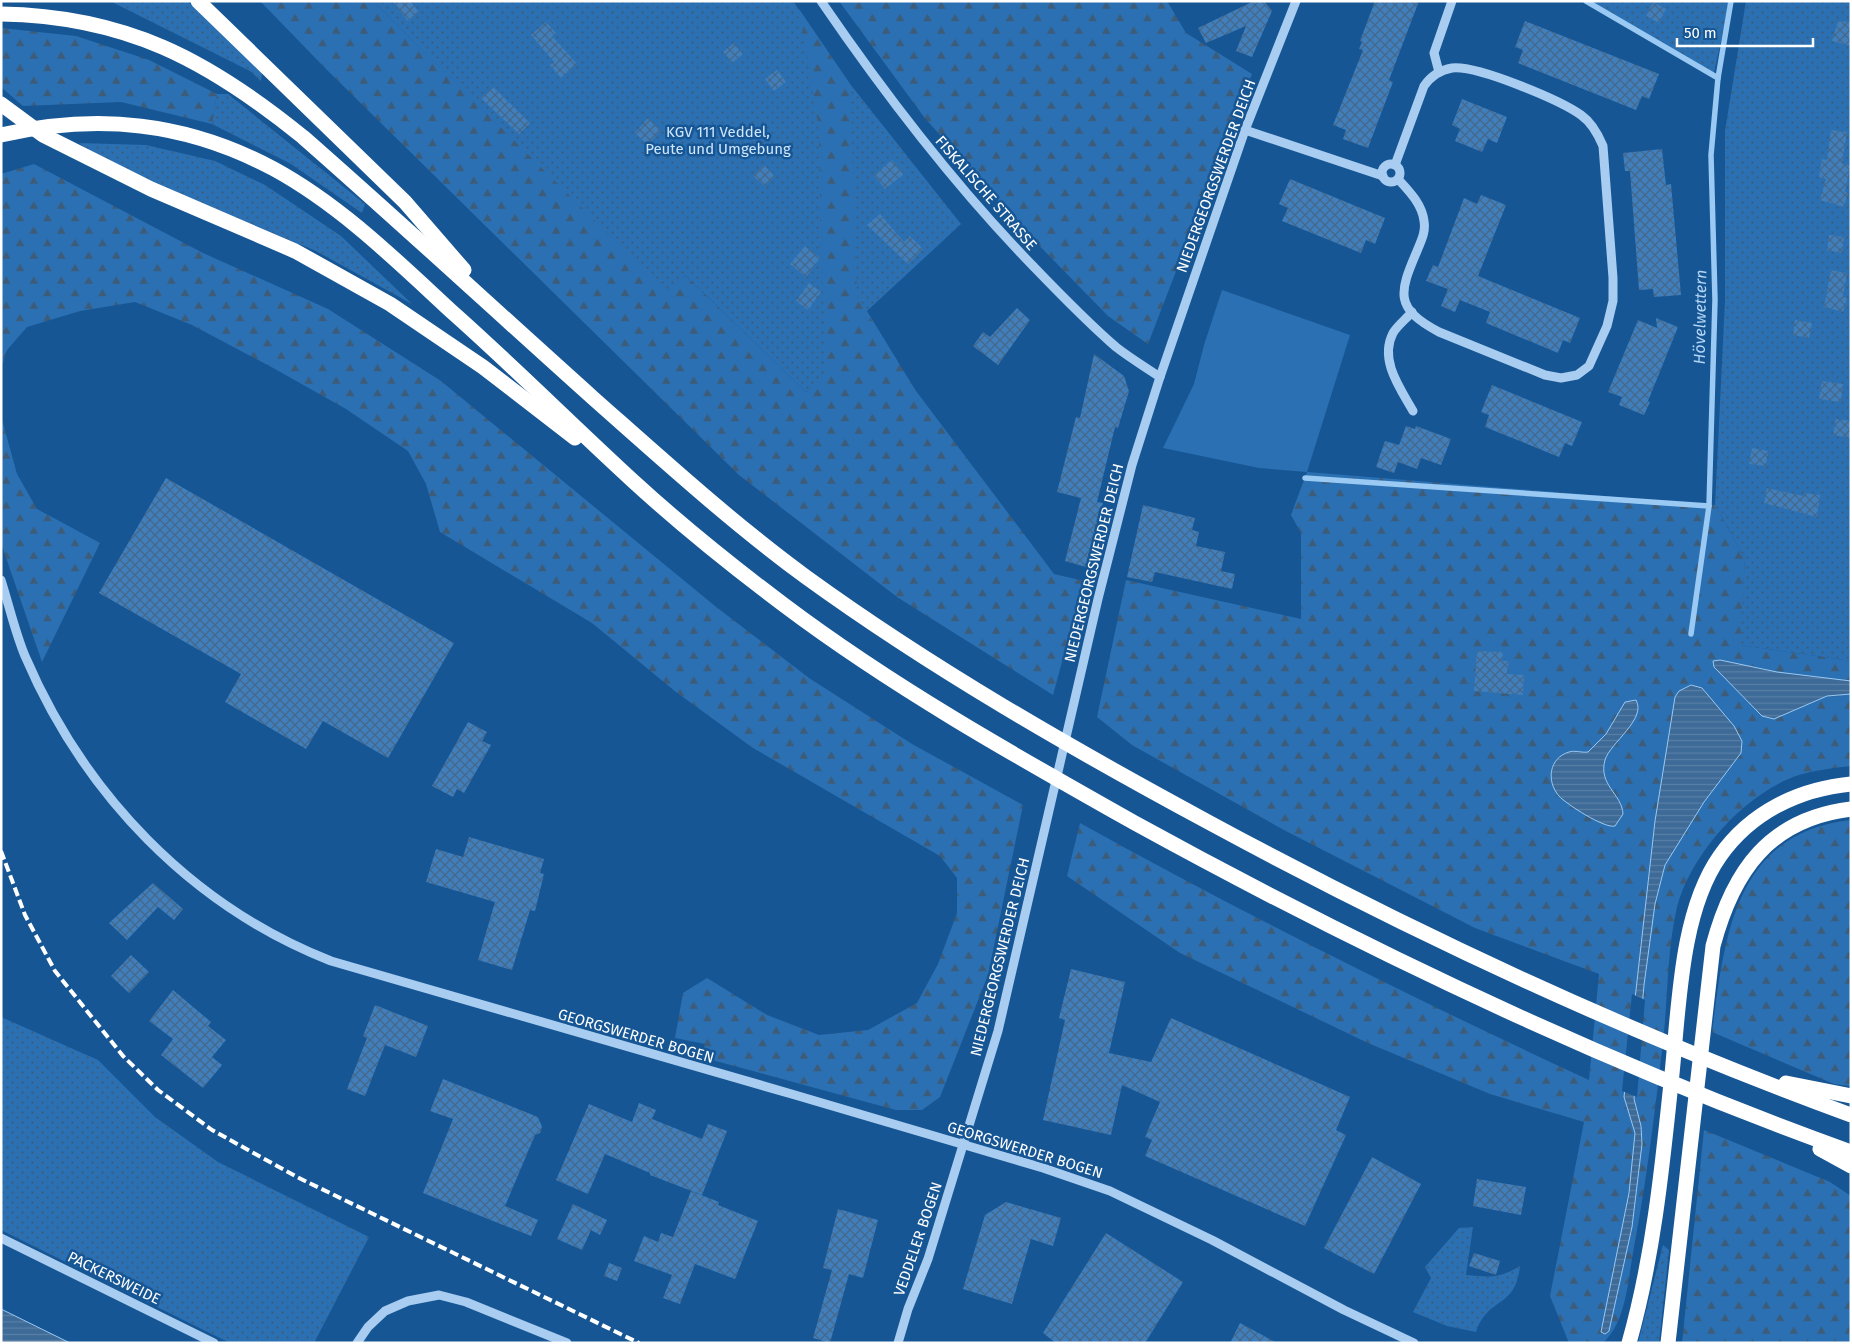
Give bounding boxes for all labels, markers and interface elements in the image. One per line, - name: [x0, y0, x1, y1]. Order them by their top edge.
- scale bar: [1677, 15, 1813, 47]
- text: 50 m: [1684, 24, 1717, 42]
- street label: NIEDERGEORGSWERDER DEICH: [1173, 77, 1259, 275]
- park label: KGV 111 Veddel, Peute und Umgebung: [645, 123, 791, 158]
- street label: FISKALISCHE STRASSE: [931, 132, 1041, 254]
- water label: Hövelwettern: [1690, 269, 1710, 365]
- street label: NIEDERGEORGSWERDER DEICH: [1061, 462, 1127, 664]
- street label: NIEDERGEORGSWERDER DEICH: [967, 856, 1033, 1058]
- street label: GEORGSWERDER BOGEN: [556, 1005, 716, 1067]
- street label: GEORGSWERDER BOGEN: [945, 1118, 1105, 1182]
- street label: VEDDELER BOGEN: [890, 1180, 946, 1298]
- street label: PACKERSWEIDE: [65, 1248, 163, 1308]

